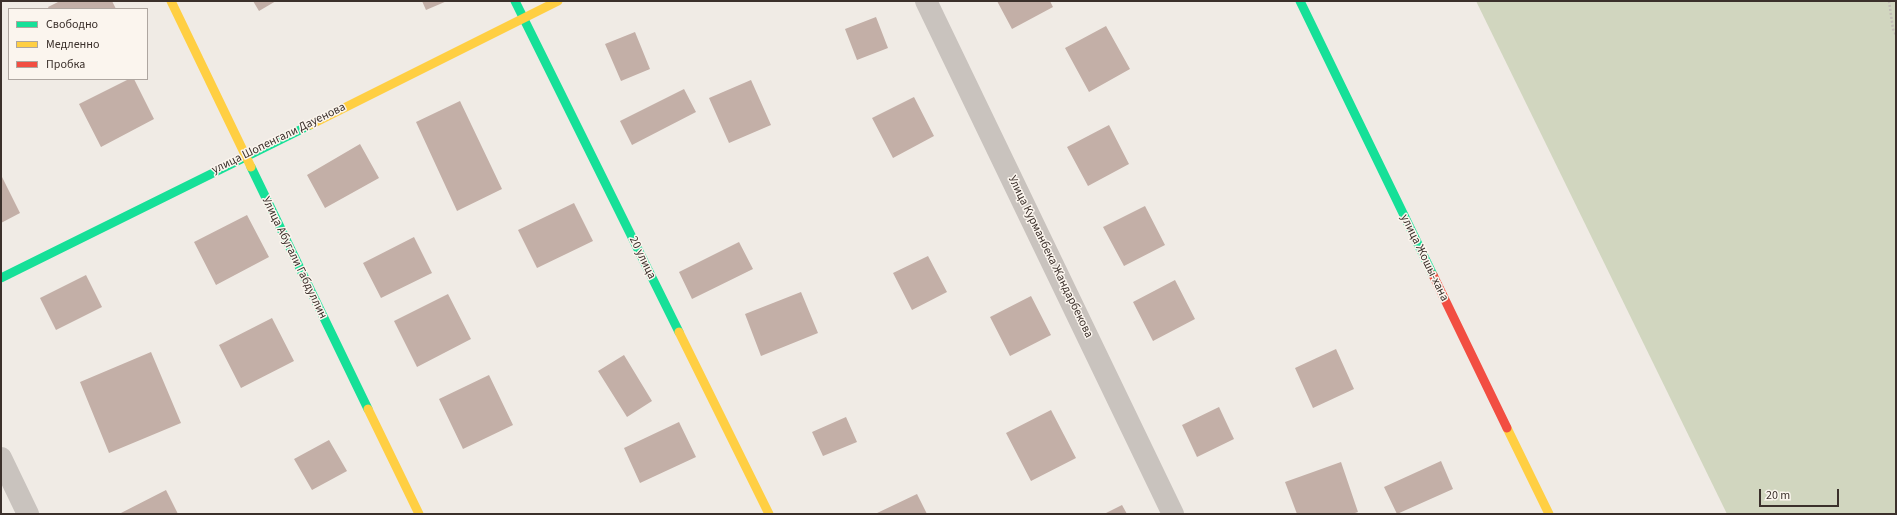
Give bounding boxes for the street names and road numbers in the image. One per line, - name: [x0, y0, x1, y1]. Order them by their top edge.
- street label: улица Шопенгали Дауенова: [210, 100, 348, 178]
- street label: Улица Курманбека Жандарбекова: [1004, 174, 1096, 340]
- street label: Улица Абугали Габдуллин: [258, 195, 330, 321]
- street label: улица Жошы-хана: [1397, 212, 1451, 304]
- street label: 20 улица: [625, 234, 659, 282]

